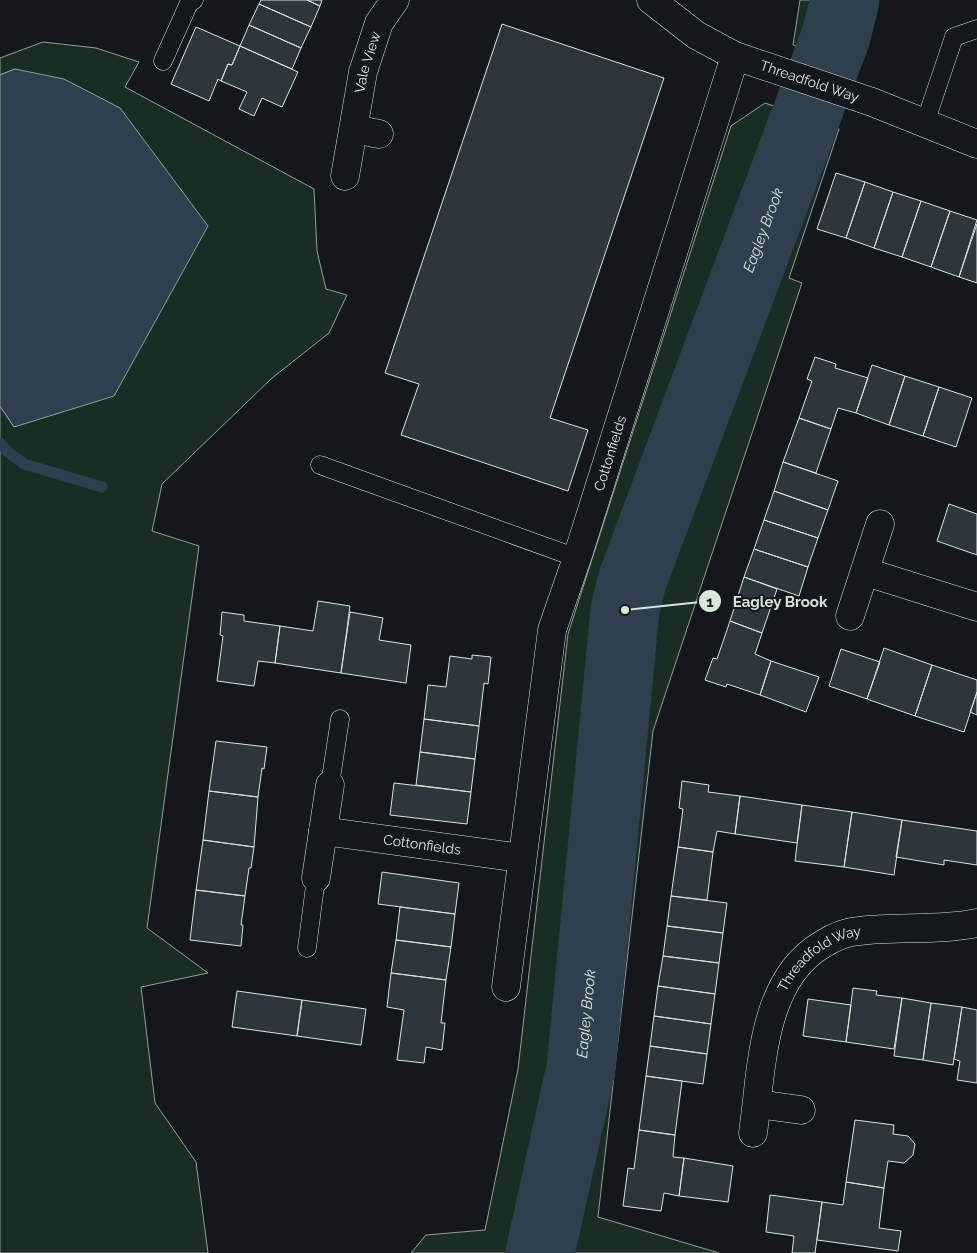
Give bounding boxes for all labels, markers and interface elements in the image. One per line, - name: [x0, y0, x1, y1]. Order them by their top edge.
- street label: Vale View: [351, 29, 384, 94]
- street label: Threadfold Way: [758, 57, 861, 105]
- water label: Eagley Brook: [739, 185, 787, 275]
- street label: Cottonfields: [591, 413, 629, 493]
- callout: Eagley Brook: [697, 586, 837, 616]
- text: 1: [706, 593, 714, 611]
- text: Eagley Brook: [733, 593, 828, 611]
- street label: Cottonfields: [382, 831, 462, 858]
- street label: Threadfold Way: [774, 923, 862, 994]
- water label: Eagley Brook: [573, 969, 599, 1059]

